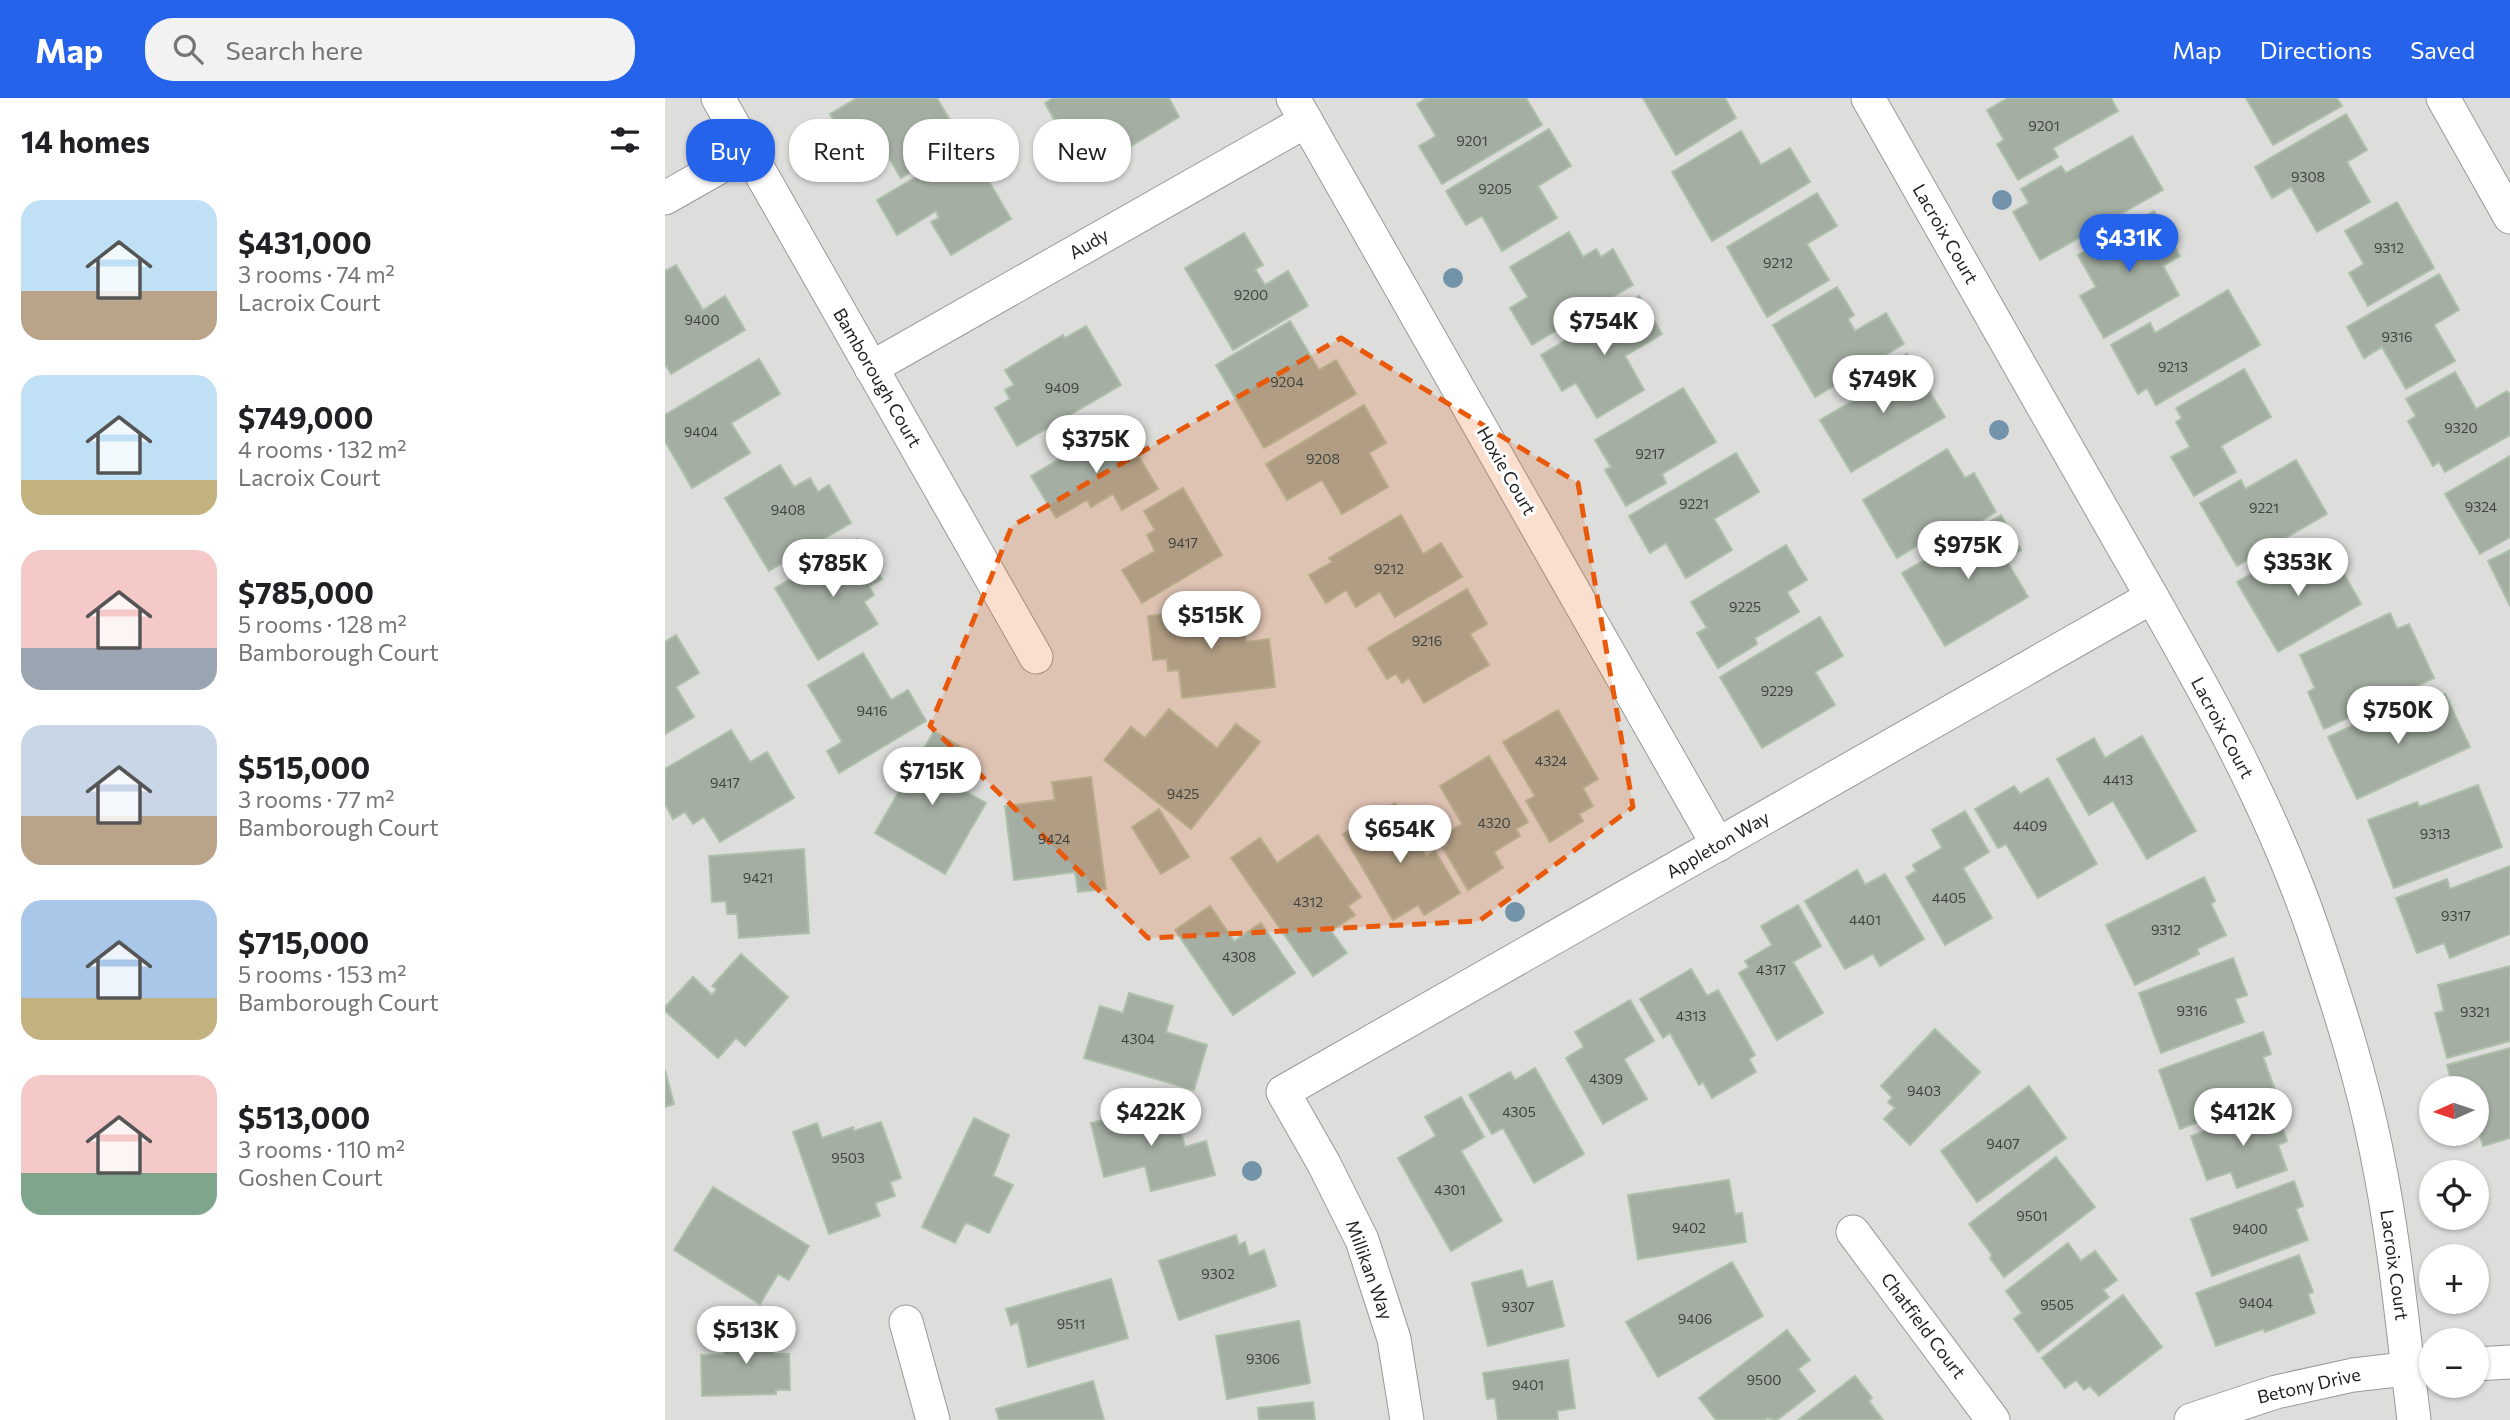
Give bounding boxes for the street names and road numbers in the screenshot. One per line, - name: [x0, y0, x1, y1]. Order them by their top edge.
- street label: Lacroix Court: [1908, 180, 1983, 287]
- street label: Audy: [1065, 223, 1112, 263]
- street label: Bamborough Court: [829, 304, 927, 451]
- street label: Hoxie Court: [1473, 422, 1541, 519]
- street label: Lacroix Court: [2187, 673, 2259, 782]
- street label: Appleton Way: [1662, 806, 1773, 883]
- street label: Lacroix Court: [2376, 1208, 2414, 1322]
- street label: Millikan Way: [1342, 1217, 1398, 1323]
- street label: Chatfield Court: [1877, 1268, 1971, 1383]
- street label: Betony Drive: [2255, 1362, 2363, 1408]

